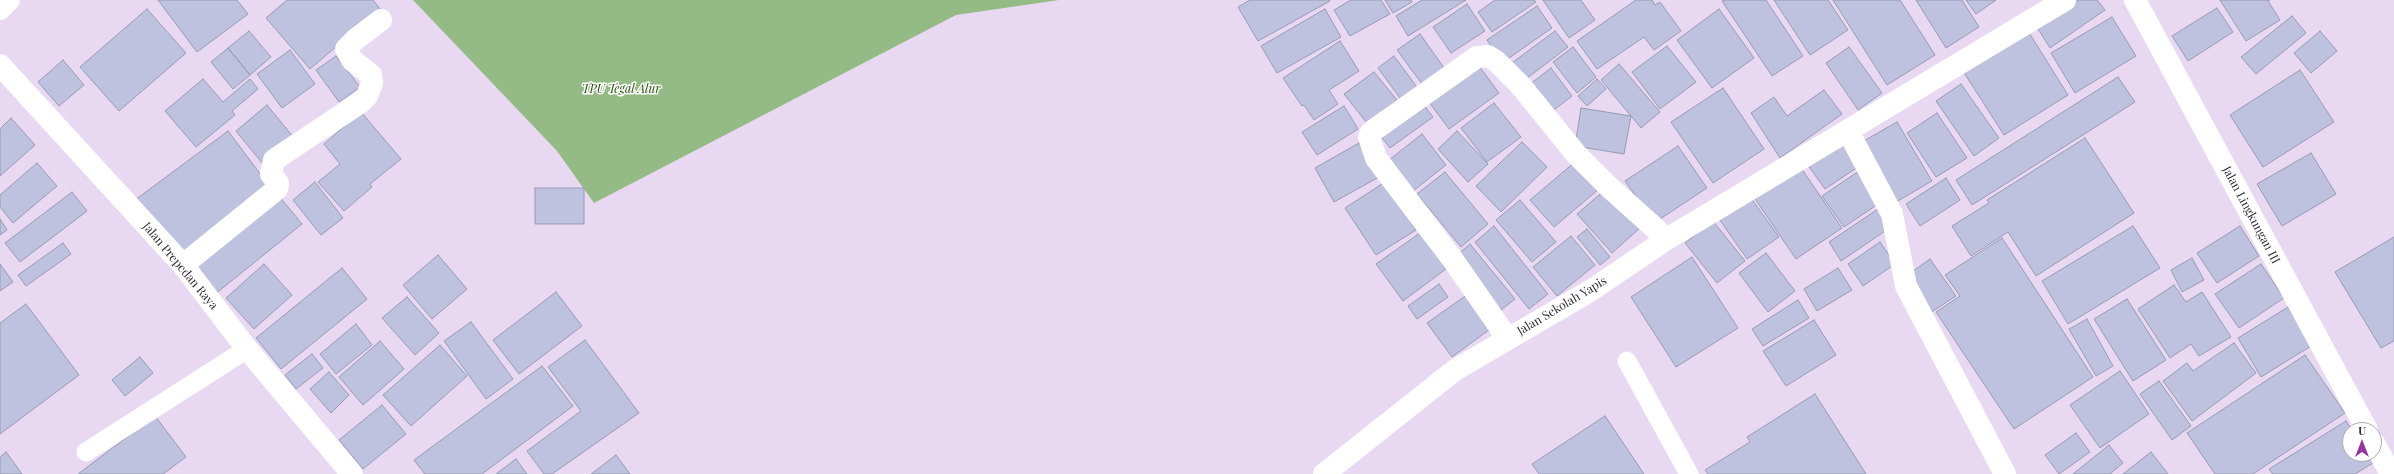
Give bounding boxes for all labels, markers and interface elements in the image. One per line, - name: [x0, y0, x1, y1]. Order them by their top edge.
- park label: TPU Tegal Alur: [582, 82, 660, 96]
- street label: Jalan Lingkungan III: [2219, 164, 2283, 266]
- street label: Jalan Prepedan Raya: [139, 220, 221, 312]
- street label: Jalan Sekolah Yapis: [1515, 274, 1609, 338]
- north arrow: [2342, 422, 2382, 462]
- text: U: [2358, 423, 2366, 438]

